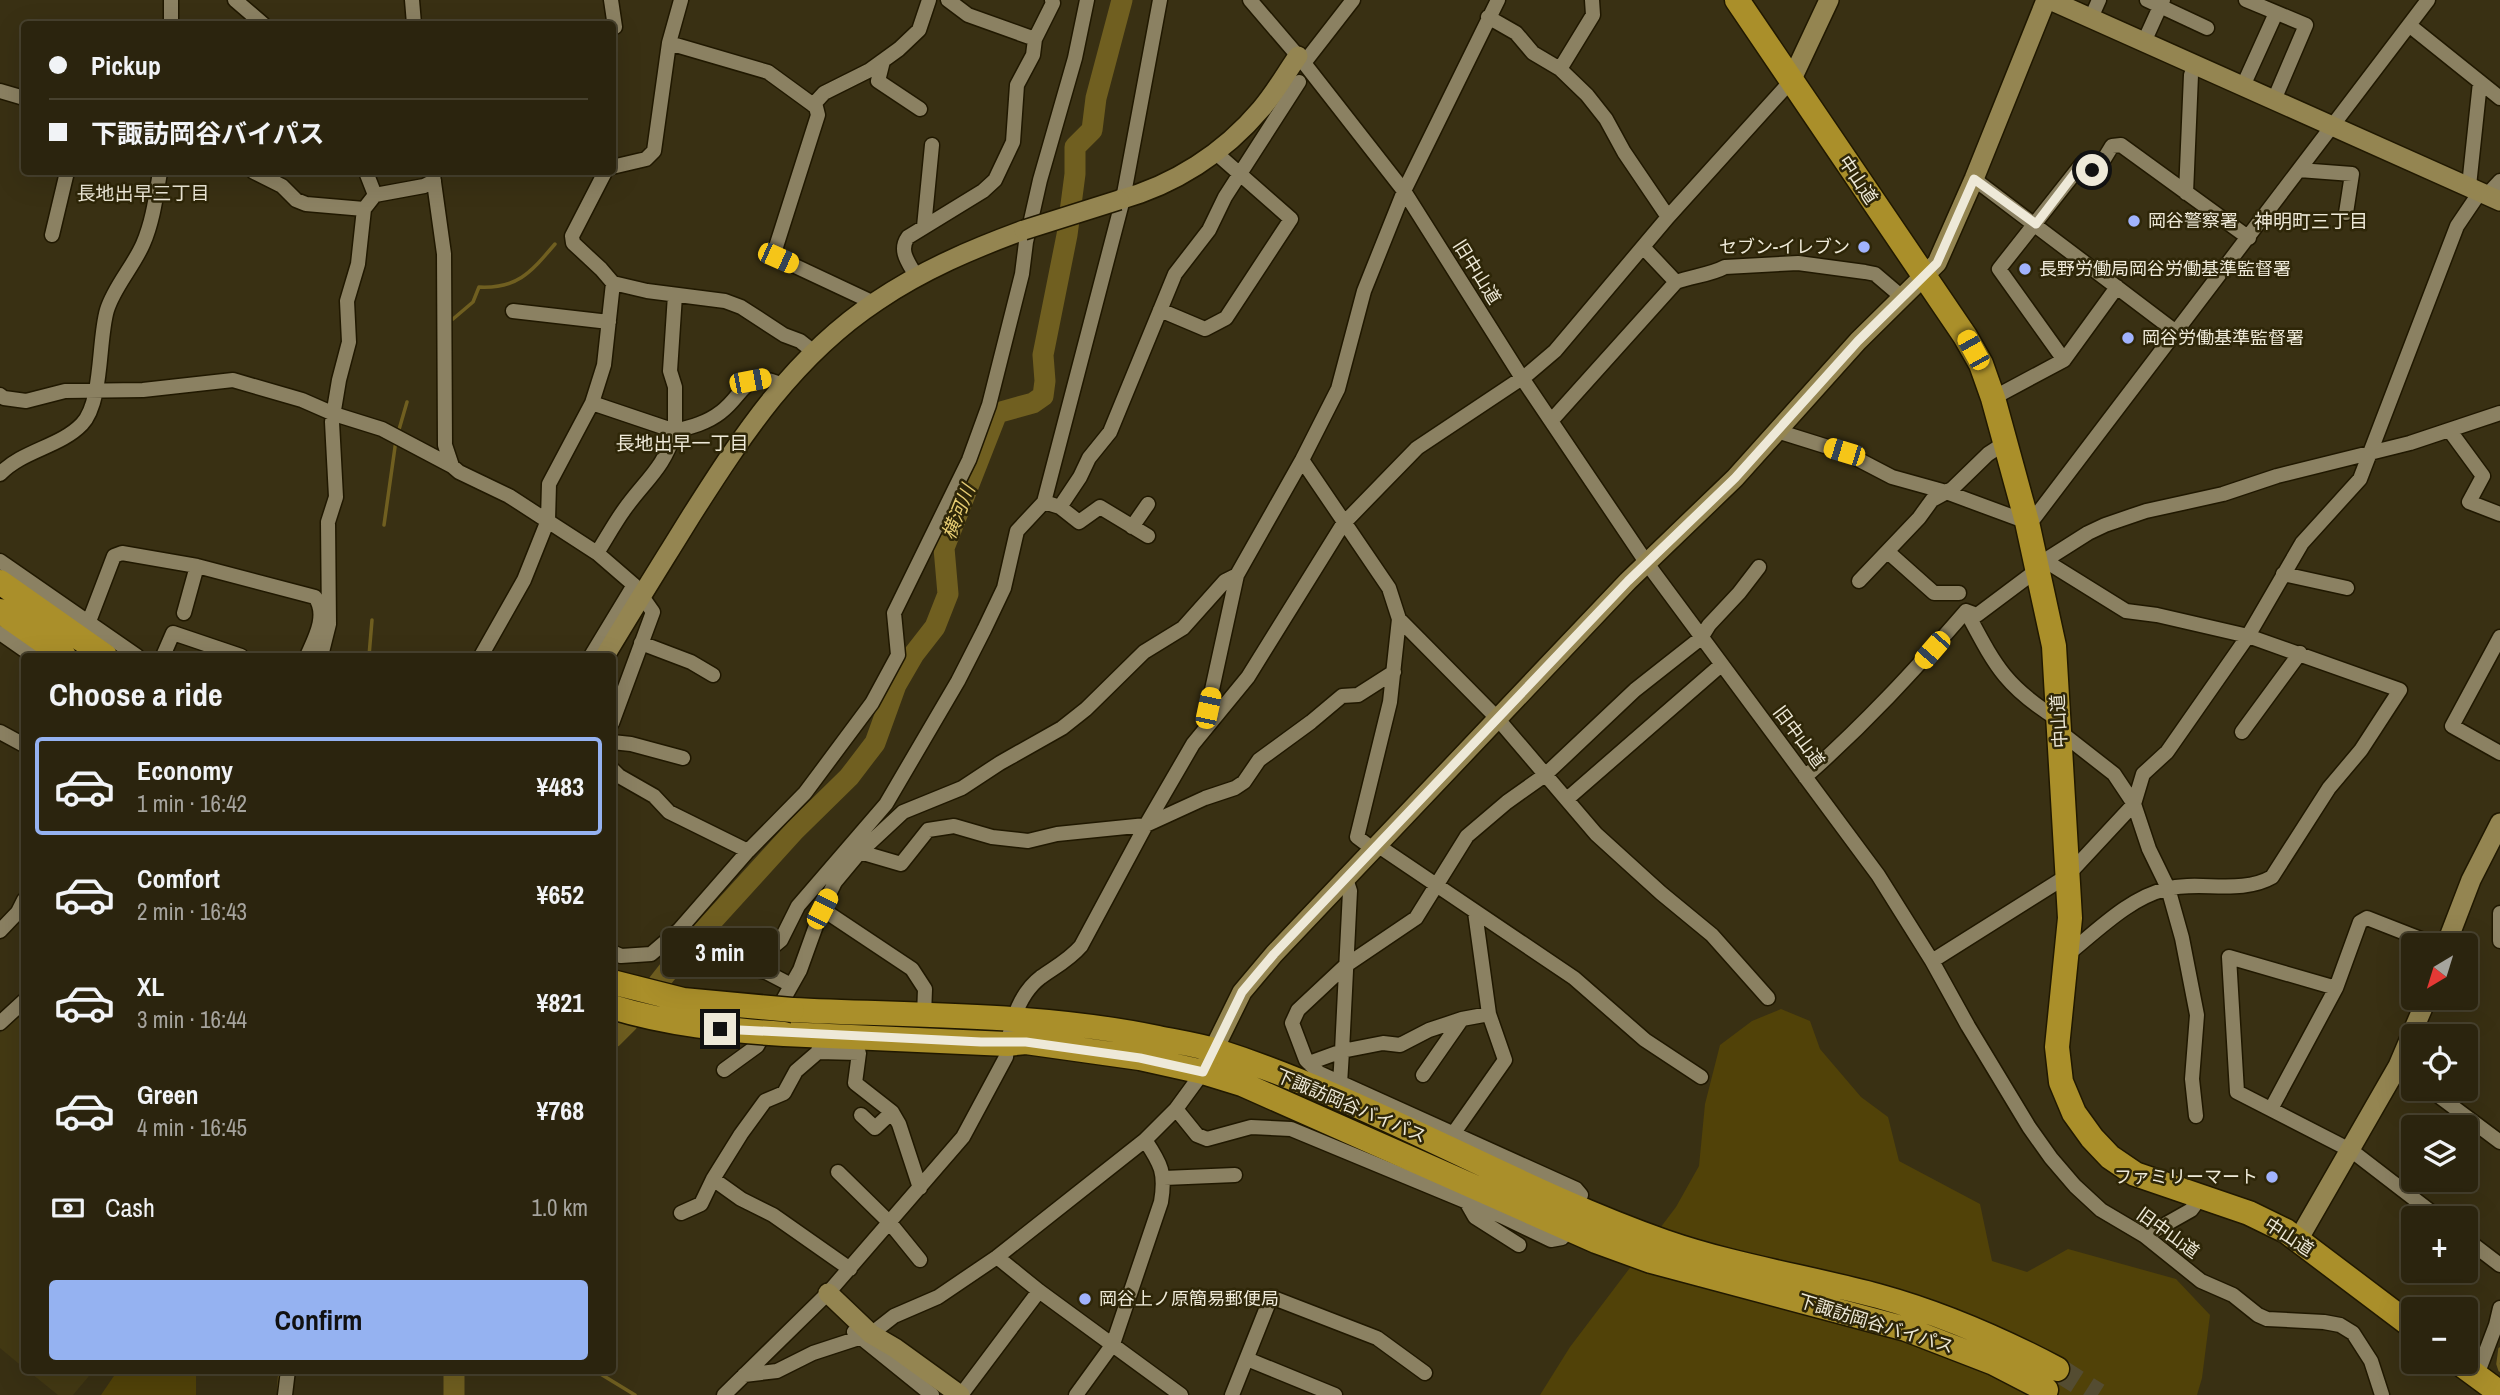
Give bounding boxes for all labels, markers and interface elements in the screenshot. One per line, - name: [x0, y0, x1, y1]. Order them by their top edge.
- text: Pickup: [91, 48, 161, 83]
- text: 下諏訪岡谷バイパス: [91, 116, 324, 151]
- street label: 中山道: [1833, 150, 1884, 209]
- route start: [2076, 154, 2108, 186]
- district label: 長地出早三丁目: [76, 180, 210, 206]
- place label: 岡谷警察署: [2148, 208, 2238, 233]
- district label: 神明町三丁目: [2254, 208, 2368, 234]
- marker: 岡谷警察署: [2126, 213, 2142, 229]
- place label: セブン-イレブン: [1719, 234, 1850, 259]
- street label: 旧中山道: [1448, 235, 1507, 309]
- marker: セブン-イレブン: [1856, 239, 1872, 255]
- car: [755, 240, 802, 276]
- place label: 長野労働局岡谷労働基準監督署: [2039, 256, 2291, 281]
- marker: 長野労働局岡谷労働基準監督署: [2017, 261, 2033, 277]
- place label: 岡谷労働基準監督署: [2142, 325, 2304, 350]
- car: [1954, 327, 1993, 373]
- marker: 岡谷労働基準監督署: [2120, 330, 2136, 346]
- car: [728, 367, 773, 395]
- district label: 長地出早一丁目: [615, 430, 749, 456]
- car: [1821, 436, 1868, 468]
- water label: 横河川: [935, 479, 981, 543]
- car: [1911, 627, 1954, 673]
- text: Choose a ride: [49, 673, 223, 716]
- car: [1194, 685, 1223, 731]
- street label: 中山道: [2045, 693, 2072, 749]
- street label: 旧中山道: [1768, 700, 1831, 773]
- text: Economy: [137, 753, 233, 788]
- icon: car: [53, 755, 116, 818]
- text: ¥483: [537, 769, 584, 804]
- text: 1 min · 16:42: [137, 788, 247, 819]
- text: Comfort: [137, 861, 220, 896]
- icon: car: [53, 863, 116, 926]
- text: ¥652: [537, 877, 584, 912]
- car: [804, 886, 841, 932]
- text: 2 min · 16:43: [137, 896, 247, 927]
- callout: 3 min: [662, 928, 778, 976]
- north arrow: [2401, 933, 2478, 1010]
- map controls: [2401, 933, 2478, 1374]
- text: 3 min: [695, 937, 745, 968]
- text: XL: [137, 969, 164, 1004]
- icon: car: [53, 971, 116, 1034]
- text: ¥821: [537, 985, 584, 1020]
- text: 3 min · 16:44: [137, 1004, 247, 1035]
- route end: [704, 1013, 736, 1045]
- button: locate: [2401, 1024, 2478, 1101]
- street label: 下諏訪岡谷バイパス: [1272, 1062, 1430, 1149]
- text: Green: [137, 1077, 199, 1112]
- icon: car: [53, 1079, 116, 1142]
- text: ¥768: [537, 1093, 584, 1128]
- text: 4 min · 16:45: [137, 1112, 247, 1143]
- button: layers: [2401, 1115, 2478, 1192]
- place label: ファミリーマート: [2114, 1164, 2258, 1189]
- marker: ファミリーマート: [2264, 1169, 2280, 1185]
- icon: cash: [49, 1189, 87, 1227]
- text: Cash: [105, 1190, 155, 1225]
- text: 1.0 km: [531, 1192, 588, 1223]
- street label: 旧中山道: [2132, 1201, 2205, 1264]
- button: +: [2401, 1206, 2478, 1283]
- street label: 中山道: [2260, 1211, 2319, 1262]
- button: Confirm: [49, 1280, 588, 1360]
- place label: 岡谷上ノ原簡易郵便局: [1099, 1286, 1279, 1311]
- street label: 下諏訪岡谷バイパス: [1795, 1288, 1957, 1359]
- marker: 岡谷上ノ原簡易郵便局: [1077, 1291, 1093, 1307]
- button: −: [2401, 1297, 2478, 1374]

